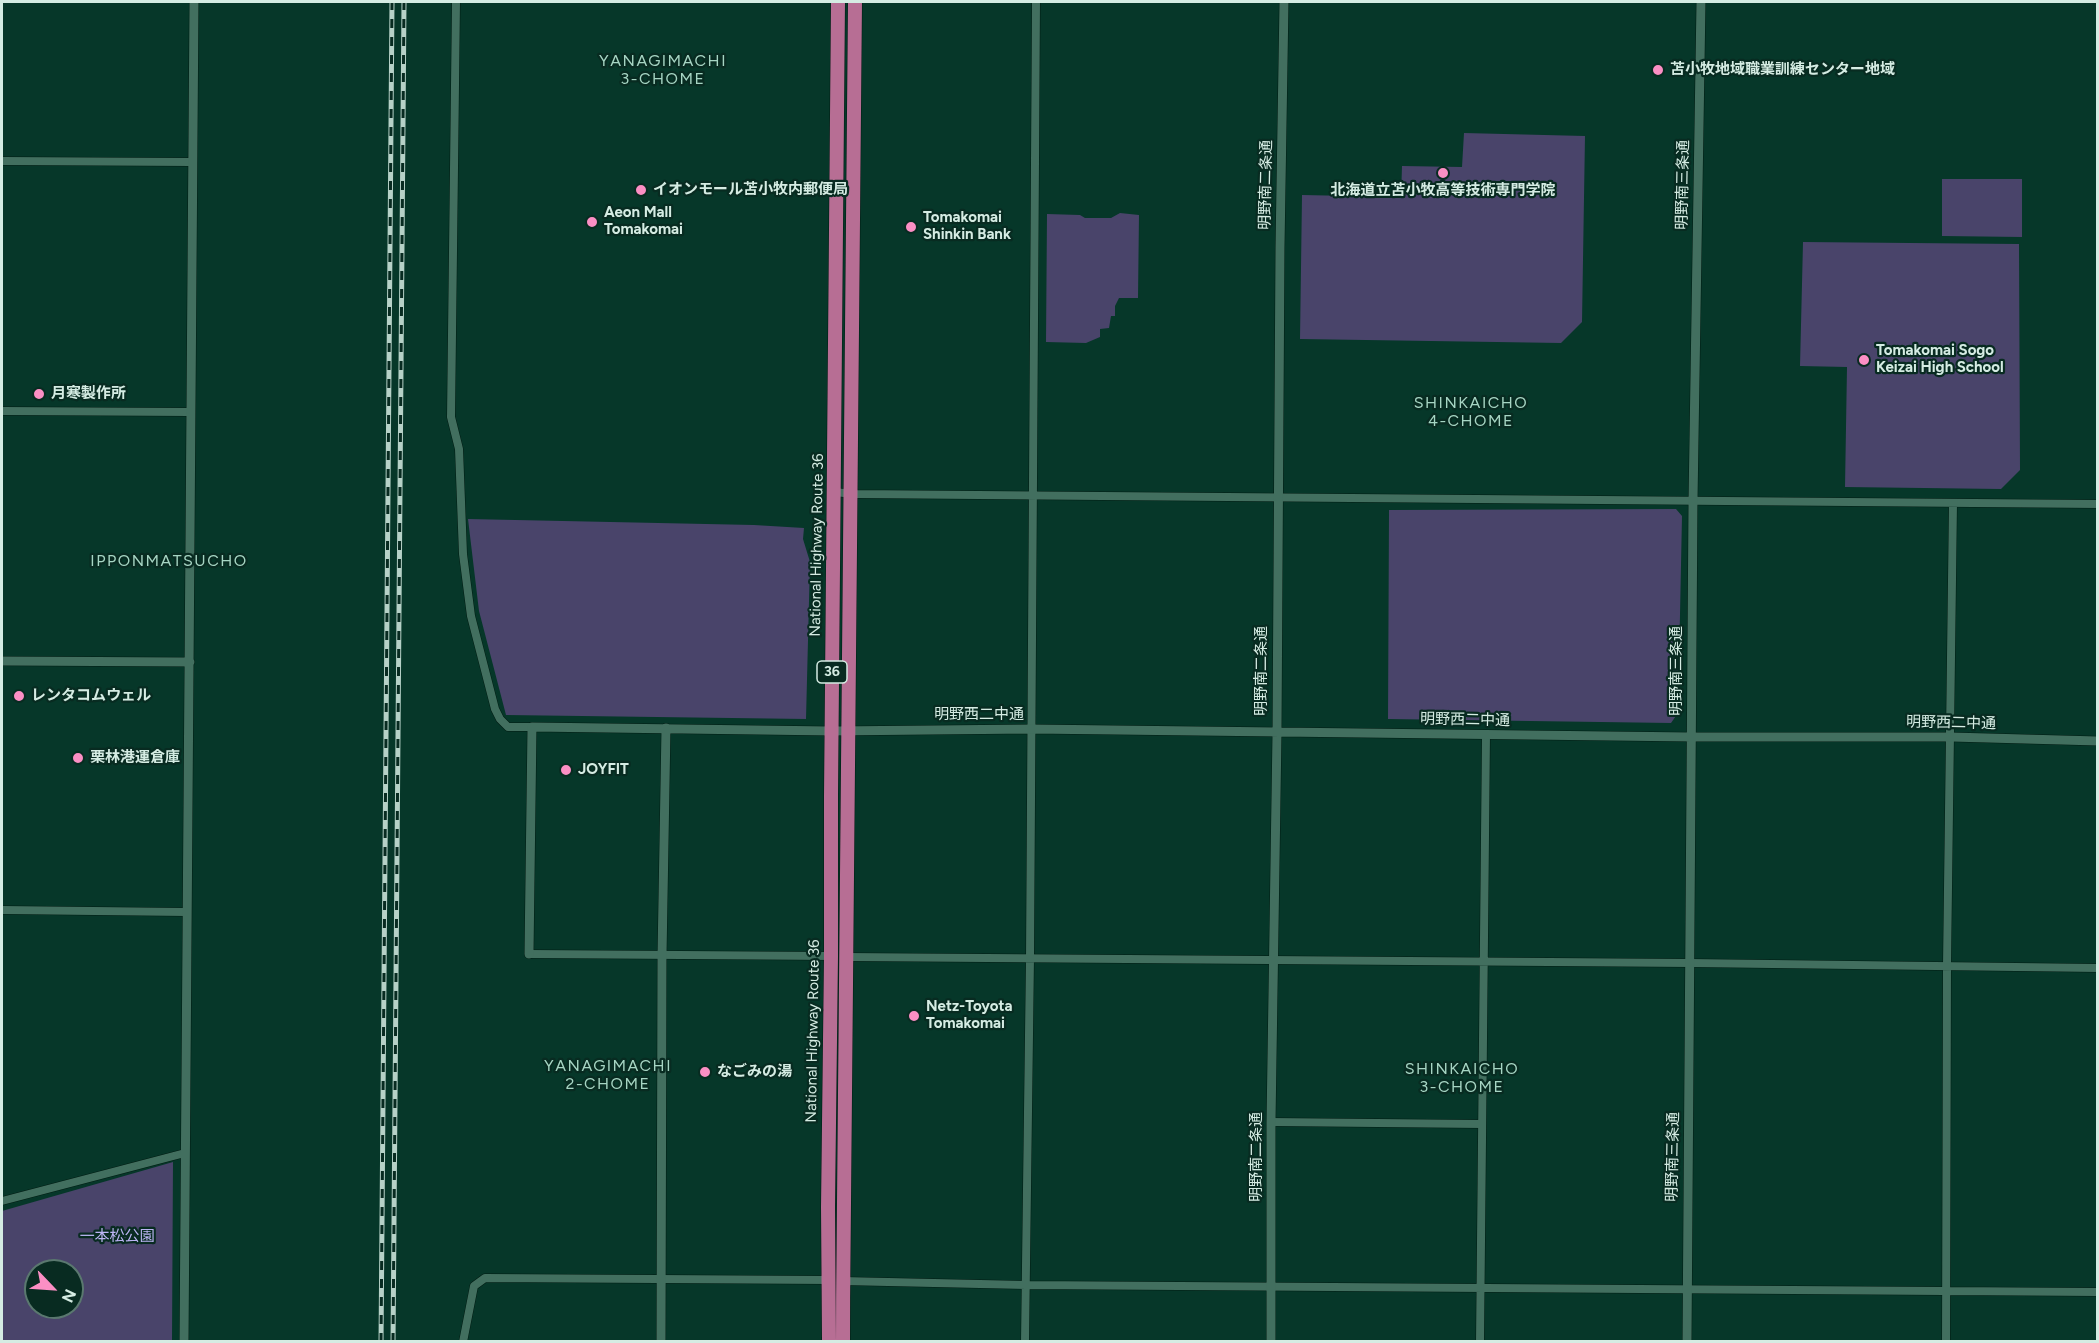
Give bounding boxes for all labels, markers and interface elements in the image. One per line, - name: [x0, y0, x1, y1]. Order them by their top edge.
- district label: YANAGIMACHI 3-CHOME: [599, 51, 727, 89]
- place label: 苫小牧地域職業訓練センター地域: [1670, 61, 1895, 79]
- marker: 苫小牧地域職業訓練センター地域: [1651, 63, 1665, 77]
- street label: 明野南二条通: [1256, 140, 1276, 230]
- street label: 明野南三条通: [1673, 140, 1693, 230]
- marker: 北海道立苫小牧高等技術専門学院: [1436, 166, 1450, 180]
- place label: イオンモール苫小牧内郵便局: [653, 181, 848, 199]
- place label: 北海道立苫小牧高等技術専門学院: [1331, 182, 1555, 200]
- marker: イオンモール苫小牧内郵便局: [634, 183, 648, 197]
- place label: Aeon Mall Tomakomai: [604, 204, 683, 239]
- place label: Tomakomai Shinkin Bank: [923, 209, 1011, 244]
- marker: Aeon Mall Tomakomai: [585, 215, 599, 229]
- marker: Tomakomai Shinkin Bank: [904, 220, 918, 234]
- place label: Tomakomai Sogo Keizai High School: [1876, 342, 2004, 377]
- marker: Tomakomai Sogo Keizai High School: [1857, 353, 1871, 367]
- place label: 月寒製作所: [51, 385, 126, 403]
- marker: 月寒製作所: [32, 387, 46, 401]
- district label: SHINKAICHO 4-CHOME: [1414, 393, 1528, 431]
- street label: National Highway Route 36: [806, 453, 828, 637]
- district label: IPPONMATSUCHO: [90, 551, 248, 571]
- street label: 明野南二条通: [1253, 626, 1271, 716]
- street label: 明野南三条通: [1668, 626, 1686, 716]
- road number: 36: [817, 661, 847, 683]
- place label: レンタコムウェル: [31, 687, 151, 705]
- marker: レンタコムウェル: [12, 689, 26, 703]
- street label: 明野西二中通: [934, 706, 1024, 724]
- street label: 明野西二中通: [1420, 710, 1510, 730]
- street label: 明野西二中通: [1906, 713, 1996, 733]
- place label: 栗林港運倉庫: [90, 749, 180, 767]
- marker: 栗林港運倉庫: [71, 751, 85, 765]
- place label: JOYFIT: [578, 761, 629, 779]
- marker: JOYFIT: [559, 763, 573, 777]
- street label: National Highway Route 36: [802, 939, 824, 1123]
- place label: Netz-Toyota Tomakomai: [926, 998, 1012, 1033]
- marker: Netz-Toyota Tomakomai: [907, 1009, 921, 1023]
- district label: YANAGIMACHI 2-CHOME: [544, 1056, 672, 1094]
- district label: SHINKAICHO 3-CHOME: [1405, 1059, 1519, 1097]
- place label: なごみの湯: [717, 1063, 792, 1081]
- marker: なごみの湯: [698, 1065, 712, 1079]
- street label: 明野南二条通: [1248, 1112, 1266, 1202]
- street label: 明野南三条通: [1663, 1112, 1683, 1202]
- park label: 一本松公園: [80, 1228, 154, 1246]
- north arrow: [24, 1259, 84, 1319]
- text: N: [58, 1286, 80, 1306]

